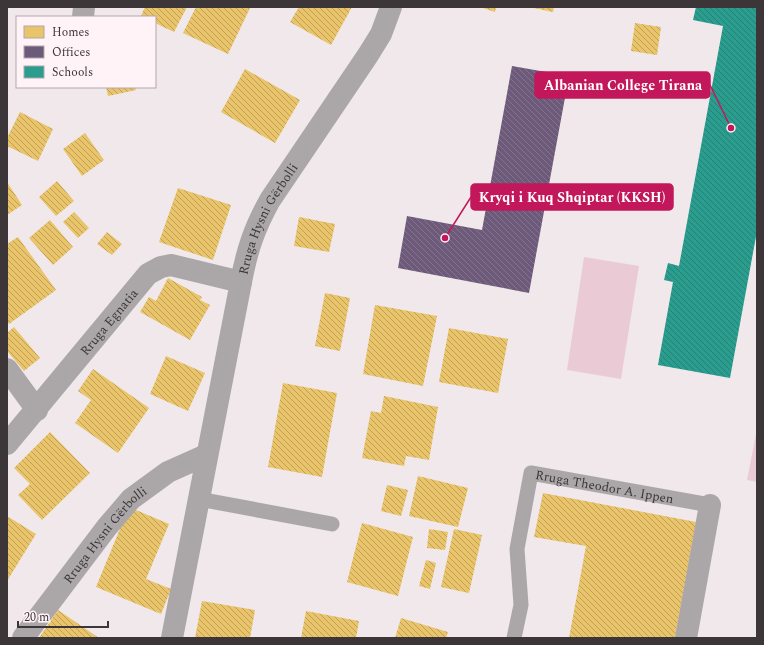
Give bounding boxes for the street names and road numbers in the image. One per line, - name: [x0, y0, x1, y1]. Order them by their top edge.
- street label: Rruga Hysni Gërbolli: [234, 159, 303, 277]
- street label: Rruga Egnatia: [75, 284, 144, 360]
- street label: Rruga Theodor A. Ippen: [534, 465, 676, 509]
- street label: Rruga Hysni Gërbolli: [59, 482, 151, 588]

